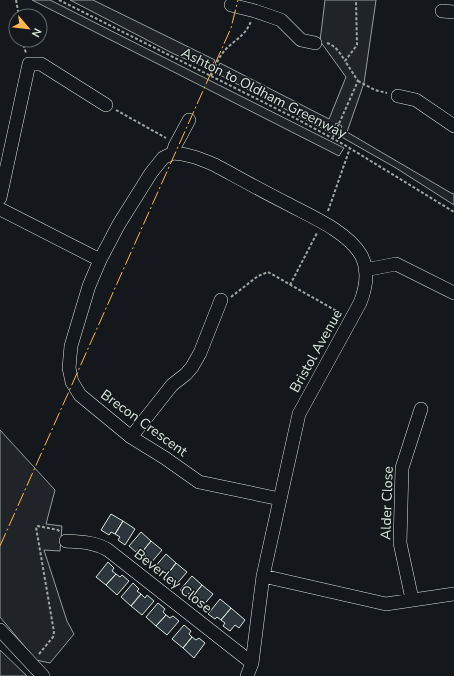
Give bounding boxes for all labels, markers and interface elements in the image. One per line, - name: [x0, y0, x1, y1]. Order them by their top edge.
- north arrow: [8, 8, 48, 48]
- text: N: [28, 25, 45, 40]
- street label: Ashton to Oldham Greenway: [178, 43, 351, 143]
- street label: Bristol Avenue: [285, 306, 347, 396]
- street label: Brecon Crescent: [97, 385, 191, 461]
- street label: Alder Close: [376, 466, 398, 540]
- street label: Beverley Close: [130, 545, 216, 617]

